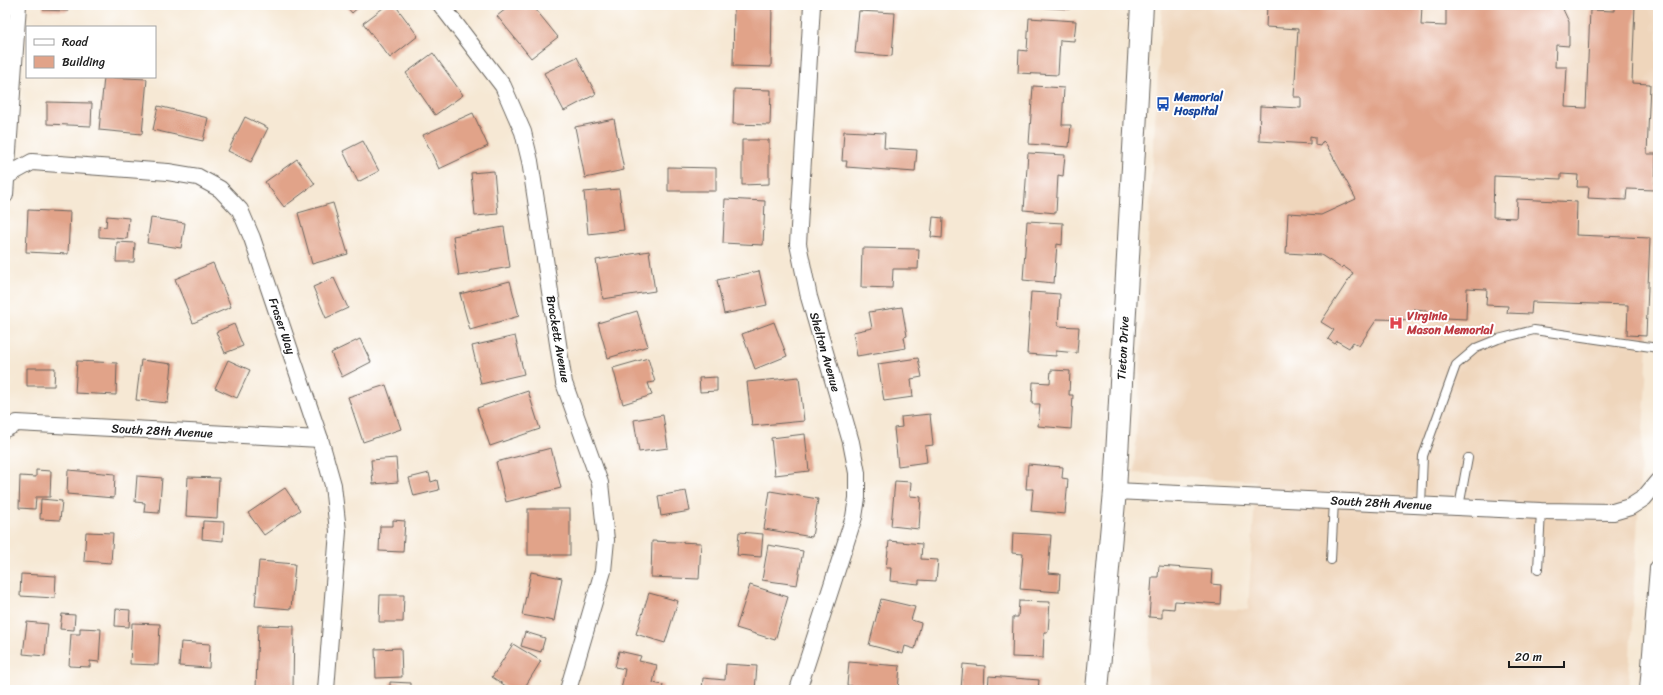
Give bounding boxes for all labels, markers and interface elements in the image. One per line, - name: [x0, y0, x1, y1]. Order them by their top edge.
- legend: [26, 26, 156, 78]
- text: Road: [62, 31, 89, 53]
- text: Building: [62, 51, 105, 73]
- place label: Memorial Hospital: [1173, 86, 1224, 122]
- bus stop icon: Memorial Hospital: [1155, 96, 1171, 112]
- street label: Brackett Avenue: [539, 294, 577, 384]
- street label: Fraser Way: [262, 295, 302, 358]
- place label: Virginia Mason Memorial: [1406, 305, 1494, 341]
- street label: Shelton Avenue: [803, 309, 847, 395]
- street label: Tieton Drive: [1110, 315, 1136, 381]
- hospital icon: Virginia Mason Memorial: [1388, 315, 1404, 331]
- street label: South 28th Avenue: [111, 417, 213, 445]
- street label: South 28th Avenue: [1330, 489, 1432, 517]
- scale bar: [1509, 643, 1564, 669]
- text: 20 m: [1515, 646, 1542, 668]

